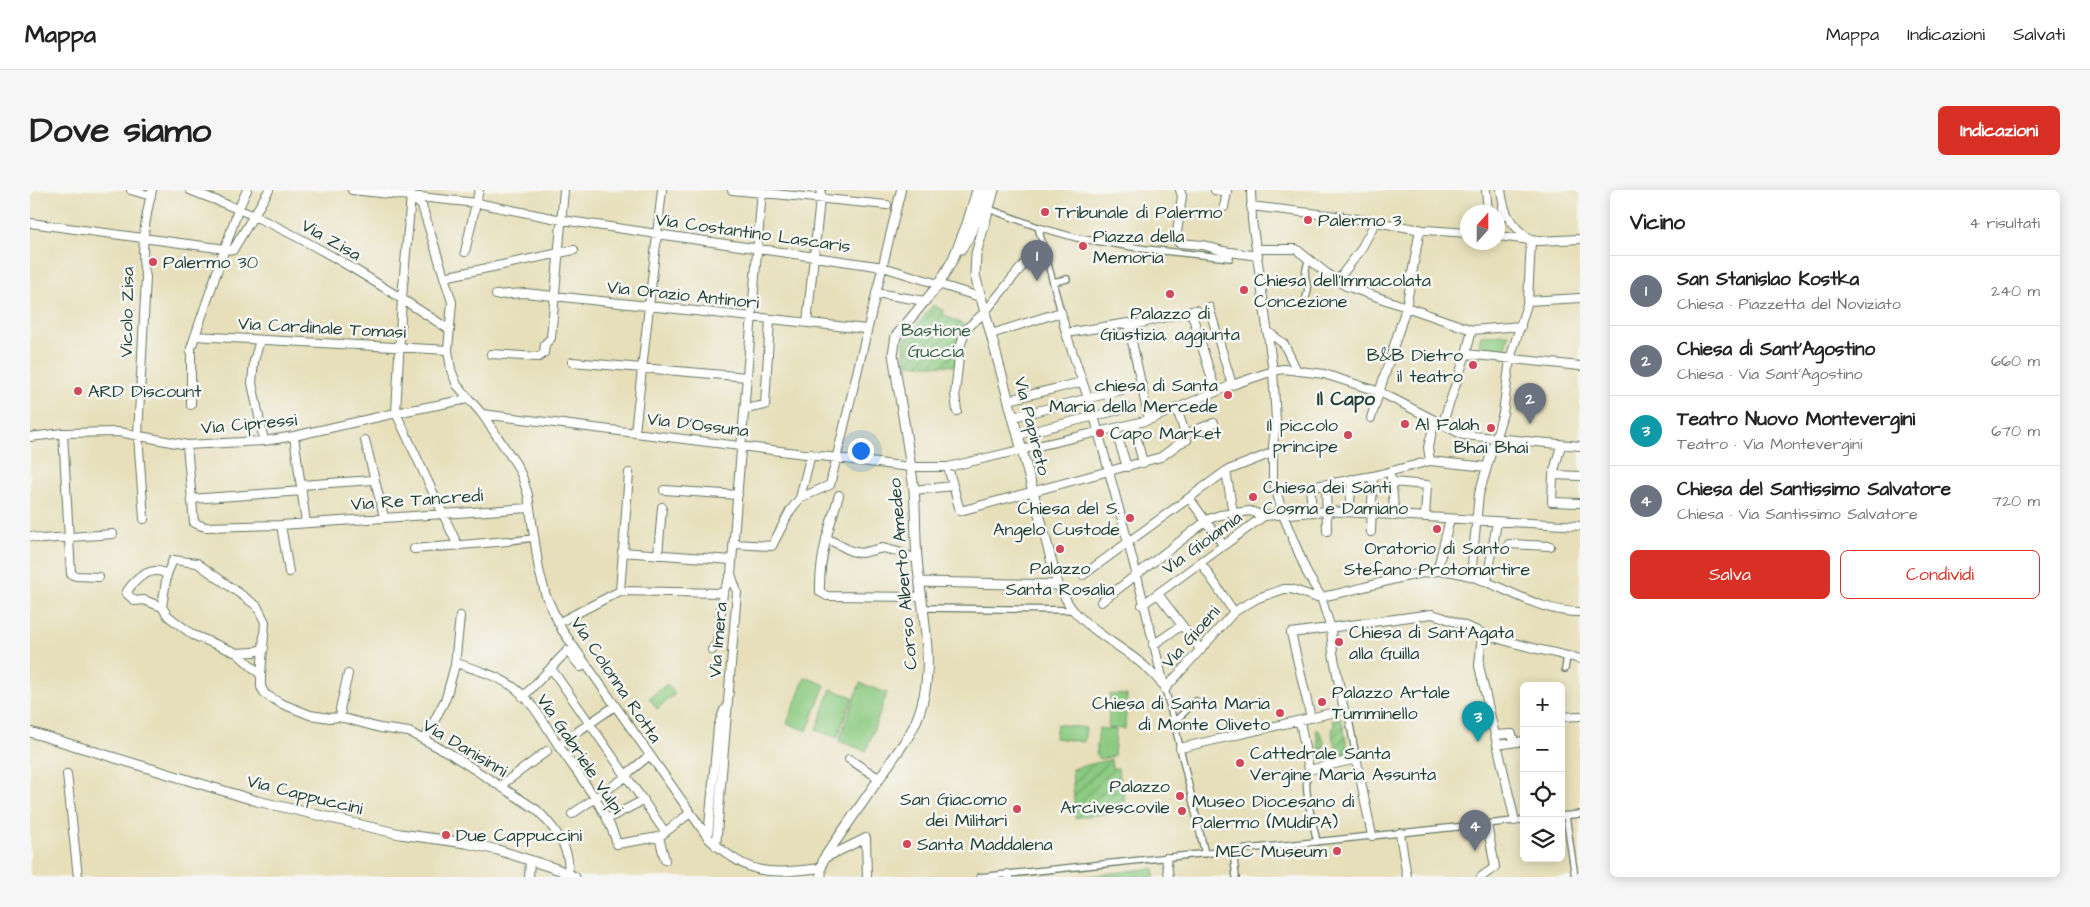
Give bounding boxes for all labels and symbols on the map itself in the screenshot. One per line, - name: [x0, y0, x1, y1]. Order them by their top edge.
- place label: Tribunale di Palermo: [1055, 200, 1222, 225]
- north arrow: [1460, 205, 1505, 250]
- marker: Tribunale di Palermo: [1039, 206, 1051, 218]
- street label: Via Costantino Lascaris: [654, 207, 852, 259]
- place label: Palermo 3: [1318, 208, 1402, 233]
- street label: Via Zisa: [296, 213, 366, 267]
- marker: Palermo 3: [1302, 214, 1314, 226]
- place label: Piazza della Memoria: [1093, 224, 1184, 270]
- pin: 1: [1021, 240, 1053, 281]
- marker: Piazza della Memoria: [1077, 240, 1089, 252]
- place label: Palermo 30: [163, 250, 258, 275]
- marker: Palermo 30: [147, 256, 159, 268]
- street label: Vicolo Zisa: [114, 266, 140, 358]
- place label: Chiesa dell'Immacolata Concezione: [1254, 268, 1431, 314]
- street label: Via Orazio Antinori: [606, 275, 761, 315]
- marker: Chiesa dell'Immacolata Concezione: [1238, 284, 1250, 296]
- marker: Palazzo di Giustizia, aggiunta: [1164, 288, 1176, 300]
- place label: Palazzo di Giustizia, aggiunta: [1100, 301, 1240, 348]
- street label: Via Cardinale Tomasi: [237, 311, 407, 345]
- park label: Bastione Guccia: [901, 318, 971, 364]
- place label: B&B Dietro il teatro: [1367, 343, 1463, 389]
- marker: B&B Dietro il teatro: [1467, 359, 1479, 371]
- place label: chiesa di Santa Maria della Mercede: [1049, 373, 1218, 419]
- street label: Via Papireto: [1008, 374, 1056, 478]
- place label: ARD Discount: [88, 379, 202, 404]
- pin: 2: [1514, 383, 1546, 424]
- marker: ARD Discount: [72, 385, 84, 397]
- district label: Il Capo: [1317, 386, 1375, 413]
- marker: chiesa di Santa Maria della Mercede: [1222, 389, 1234, 401]
- street label: Via D'Ossuna: [646, 406, 750, 444]
- street label: Via Cipressi: [200, 407, 298, 441]
- place label: Al Falah: [1415, 412, 1479, 437]
- place label: Il piccolo principe: [1267, 413, 1338, 459]
- marker: Al Falah: [1399, 418, 1411, 430]
- place label: Capo Market: [1110, 421, 1222, 446]
- marker: Bhai Bhai: [1485, 422, 1497, 434]
- marker: Capo Market: [1094, 427, 1106, 439]
- marker: Il piccolo principe: [1342, 429, 1354, 441]
- place label: Bhai Bhai: [1454, 435, 1528, 460]
- your location: [848, 438, 874, 464]
- place label: Chiesa dei Santi Cosma e Damiano: [1263, 475, 1408, 521]
- street label: Corso Alberto Amedeo: [882, 477, 924, 671]
- street label: Via Re Tancredi: [350, 483, 484, 517]
- marker: Chiesa dei Santi Cosma e Damiano: [1247, 491, 1259, 503]
- place label: Chiesa del S. Angelo Custode: [993, 496, 1120, 543]
- street label: Via Gioiamia: [1157, 505, 1247, 581]
- marker: Chiesa del S. Angelo Custode: [1124, 512, 1136, 524]
- marker: Oratorio di Santo Stefano Protomartire: [1431, 523, 1443, 535]
- place label: Oratorio di Santo Stefano Protomartire: [1344, 536, 1530, 582]
- marker: Palazzo Santa Rosalia: [1054, 543, 1066, 555]
- place label: Palazzo Santa Rosalia: [1005, 556, 1115, 602]
- street label: Via Gioeni: [1156, 600, 1226, 674]
- street label: Via Imera: [702, 601, 734, 679]
- street label: Via Colonna Rotta: [564, 612, 668, 748]
- place label: Chiesa di Sant'Agata alla Guilla: [1349, 620, 1514, 666]
- marker: Chiesa di Sant'Agata alla Guilla: [1333, 636, 1345, 648]
- place label: Palazzo Artale Tumminello: [1332, 680, 1451, 726]
- street label: Via Gabriele Vulpi: [530, 689, 630, 819]
- place label: Chiesa di Santa Maria di Monte Oliveto: [1092, 691, 1270, 737]
- marker: Palazzo Artale Tumminello: [1316, 696, 1328, 708]
- pin: 3: [1462, 701, 1494, 742]
- marker: Chiesa di Santa Maria di Monte Oliveto: [1274, 707, 1286, 719]
- street label: Via Danisinni: [418, 713, 513, 783]
- place label: Cattedrale Santa Vergine Maria Assunta: [1250, 741, 1436, 788]
- marker: Cattedrale Santa Vergine Maria Assunta: [1234, 757, 1246, 769]
- street label: Via Cappuccini: [244, 769, 366, 822]
- place label: Palazzo Arcivescovile: [1060, 774, 1170, 820]
- place label: San Giacomo dei Militari: [900, 787, 1007, 833]
- place label: Museo Diocesano di Palermo (MUdiPA): [1192, 789, 1355, 835]
- marker: Palazzo Arcivescovile: [1174, 790, 1186, 802]
- marker: San Giacomo dei Militari: [1011, 803, 1023, 815]
- marker: Museo Diocesano di Palermo (MUdiPA): [1176, 805, 1188, 817]
- pin: 4: [1459, 810, 1491, 851]
- place label: Due Cappuccini: [456, 823, 582, 848]
- marker: Due Cappuccini: [440, 829, 452, 841]
- place label: Santa Maddalena: [917, 832, 1053, 857]
- marker: Santa Maddalena: [901, 838, 913, 850]
- place label: MEC Museum: [1216, 839, 1327, 864]
- marker: MEC Museum: [1331, 845, 1343, 857]

